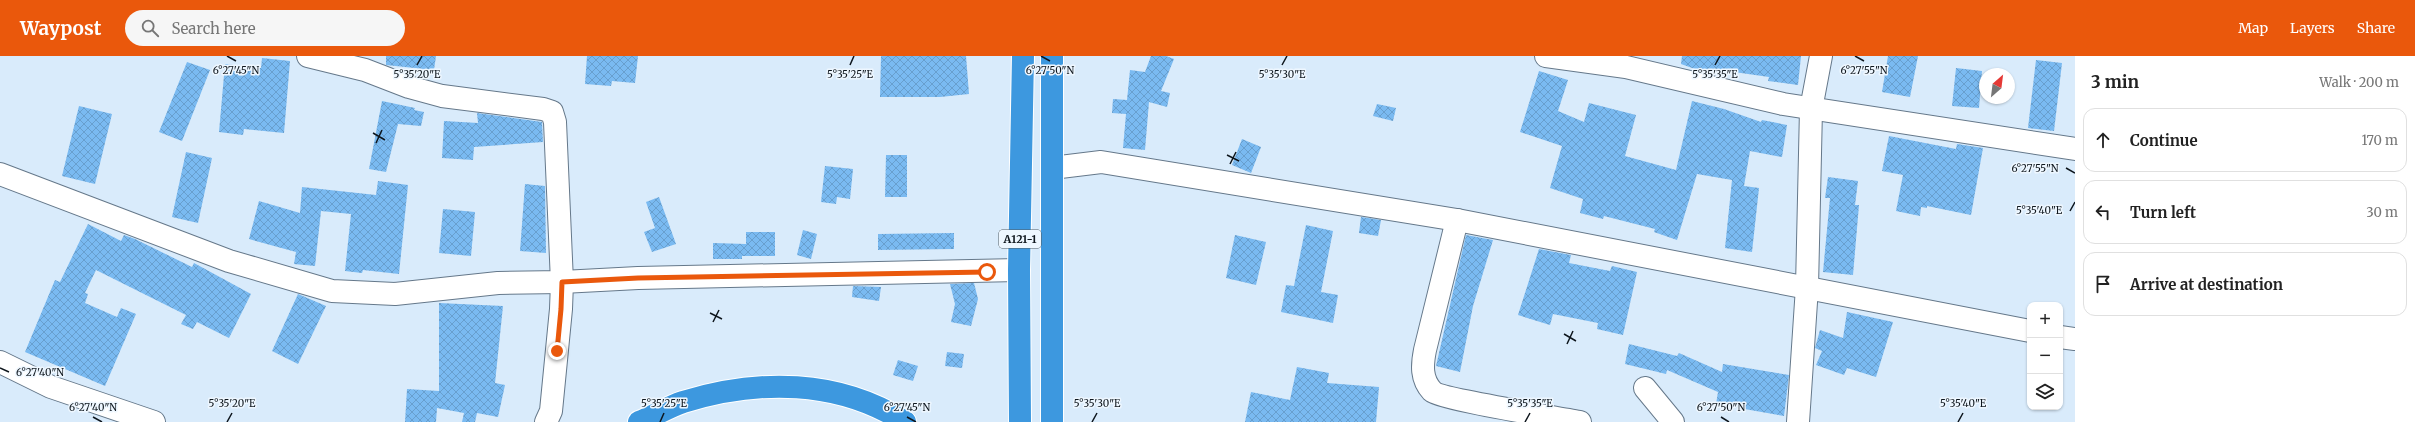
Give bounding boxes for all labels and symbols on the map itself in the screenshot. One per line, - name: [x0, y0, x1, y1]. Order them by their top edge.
- text: 6°27'45"N: [213, 64, 259, 77]
- text: 6°27'50"N: [1026, 64, 1074, 77]
- text: 6°27'55"N: [1840, 64, 1888, 77]
- text: 5°35'20"E: [394, 68, 441, 81]
- text: 5°35'25"E: [827, 68, 874, 81]
- text: 5°35'30"E: [1259, 68, 1306, 81]
- text: 5°35'35"E: [1692, 68, 1738, 81]
- north arrow: [1979, 68, 2015, 104]
- text: 6°27'55"N: [2011, 162, 2059, 175]
- text: 5°35'40"E: [2016, 204, 2063, 217]
- road number: A121-1: [999, 230, 1041, 248]
- route start: [978, 263, 996, 281]
- route end: [548, 342, 566, 360]
- text: 6°27'40"N: [16, 366, 64, 379]
- text: 5°35'20"E: [209, 397, 256, 410]
- text: 5°35'25"E: [641, 397, 688, 410]
- text: 5°35'30"E: [1074, 397, 1121, 410]
- text: 5°35'35"E: [1507, 397, 1553, 410]
- text: 5°35'40"E: [1940, 397, 1987, 410]
- text: 6°27'40"N: [69, 401, 117, 414]
- text: 6°27'45"N: [884, 401, 930, 414]
- text: 6°27'50"N: [1697, 401, 1745, 414]

